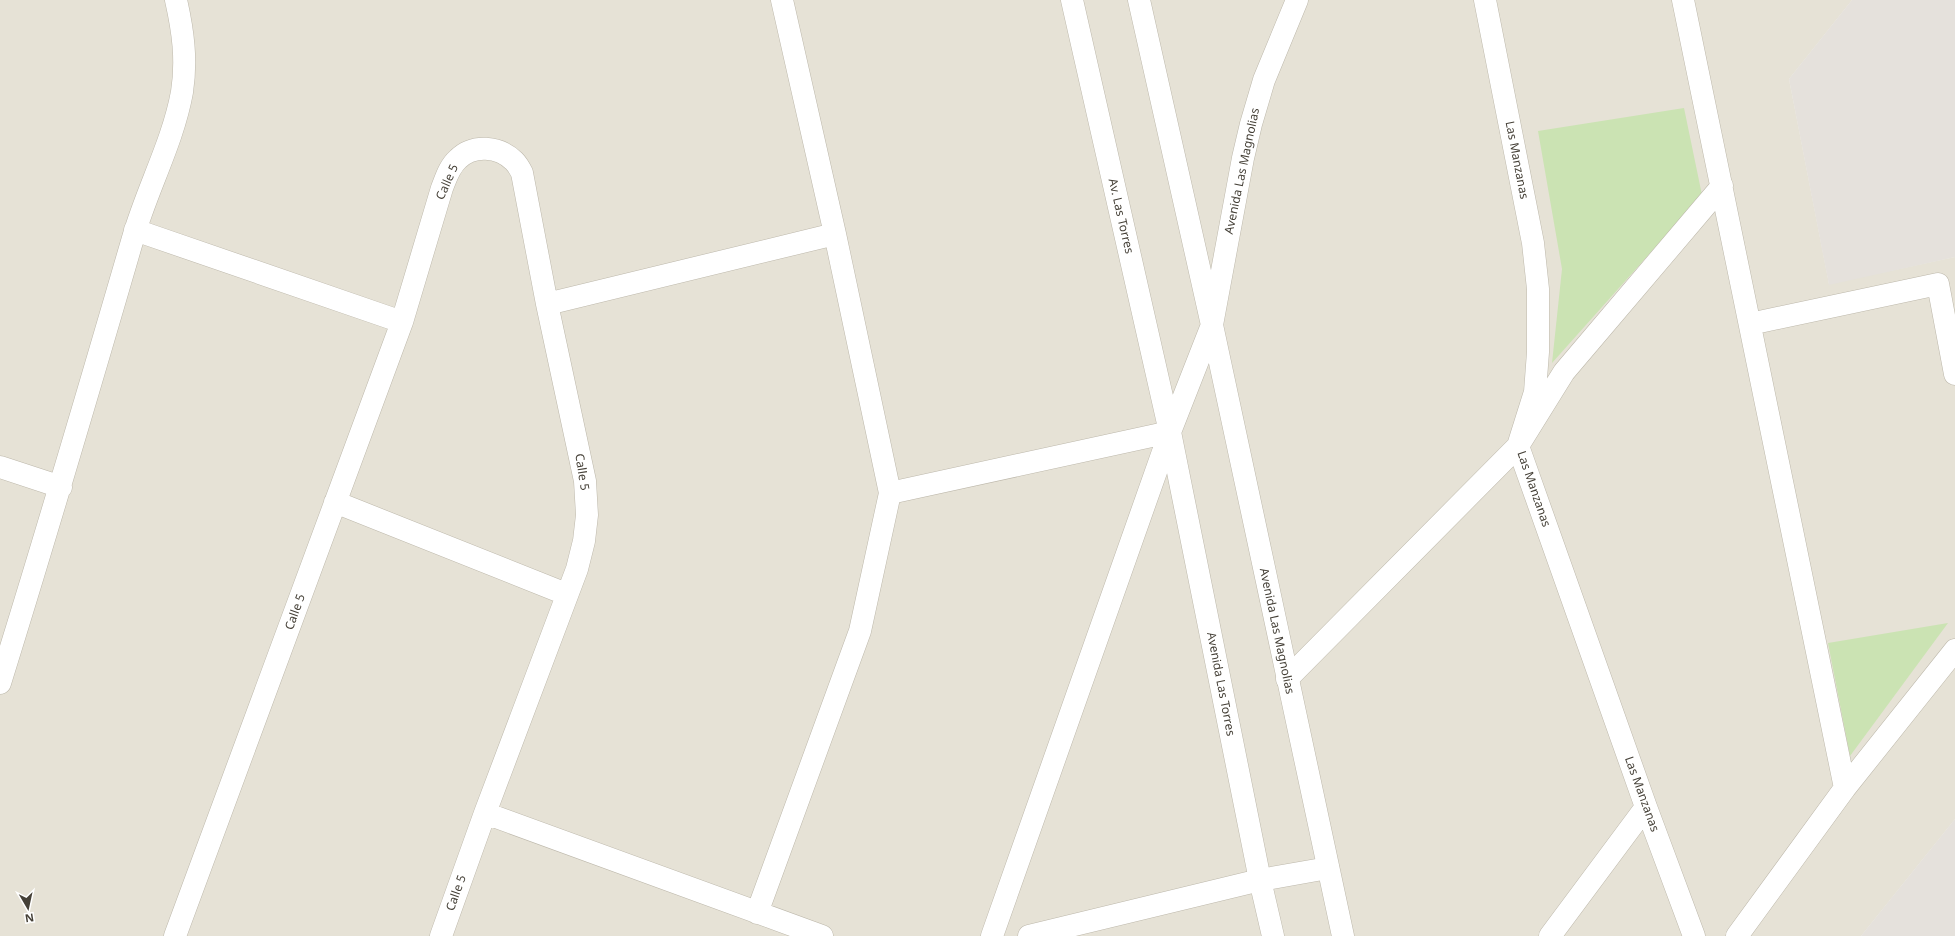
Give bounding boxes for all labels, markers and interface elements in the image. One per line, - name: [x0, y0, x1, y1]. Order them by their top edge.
- street label: Avenida Las Magnolias: [1220, 106, 1263, 236]
- street label: Las Manzanas: [1502, 119, 1533, 201]
- street label: Calle 5: [431, 161, 462, 202]
- street label: Av. Las Torres: [1105, 177, 1138, 255]
- street label: Las Manzanas: [1514, 449, 1555, 529]
- street label: Calle 5: [571, 452, 594, 492]
- street label: Avenida Las Magnolias: [1256, 566, 1299, 696]
- street label: Calle 5: [280, 591, 309, 632]
- street label: Avenida Las Torres: [1203, 631, 1240, 738]
- street label: Las Manzanas: [1621, 754, 1664, 834]
- street label: Calle 5: [441, 872, 470, 913]
- north arrow: [8, 888, 48, 928]
- text: N: [24, 910, 35, 926]

